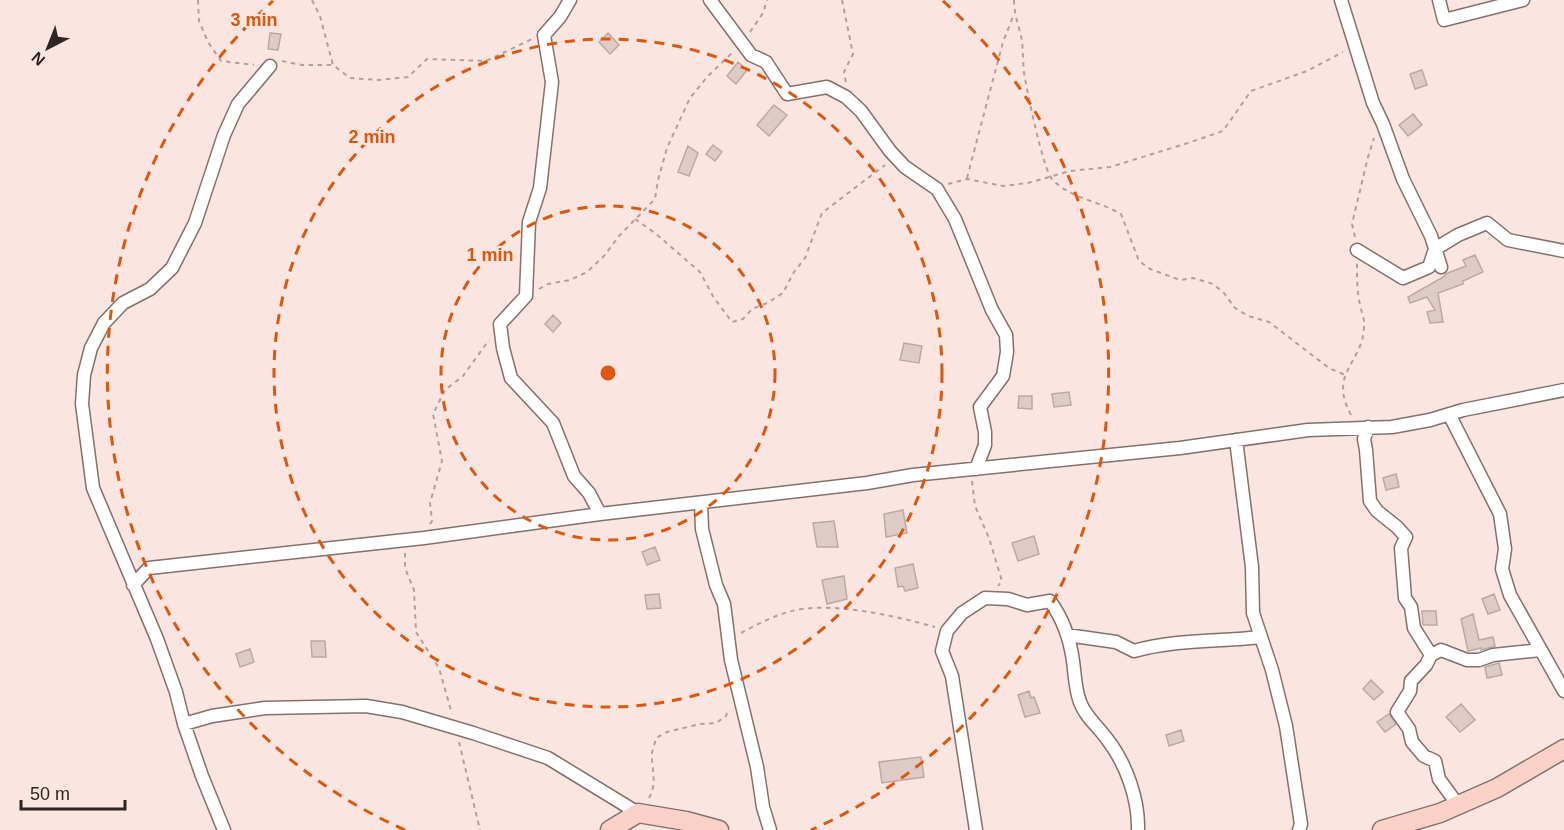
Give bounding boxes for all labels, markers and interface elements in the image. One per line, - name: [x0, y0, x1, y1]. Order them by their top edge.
- text: 3 min: [230, 10, 278, 30]
- north arrow: [18, 18, 78, 78]
- text: N: [28, 49, 48, 69]
- text: 2 min: [348, 127, 396, 147]
- text: 1 min: [466, 245, 514, 265]
- centre of rings: [598, 363, 618, 383]
- scale bar: [21, 773, 124, 811]
- text: 50 m: [30, 784, 70, 804]

